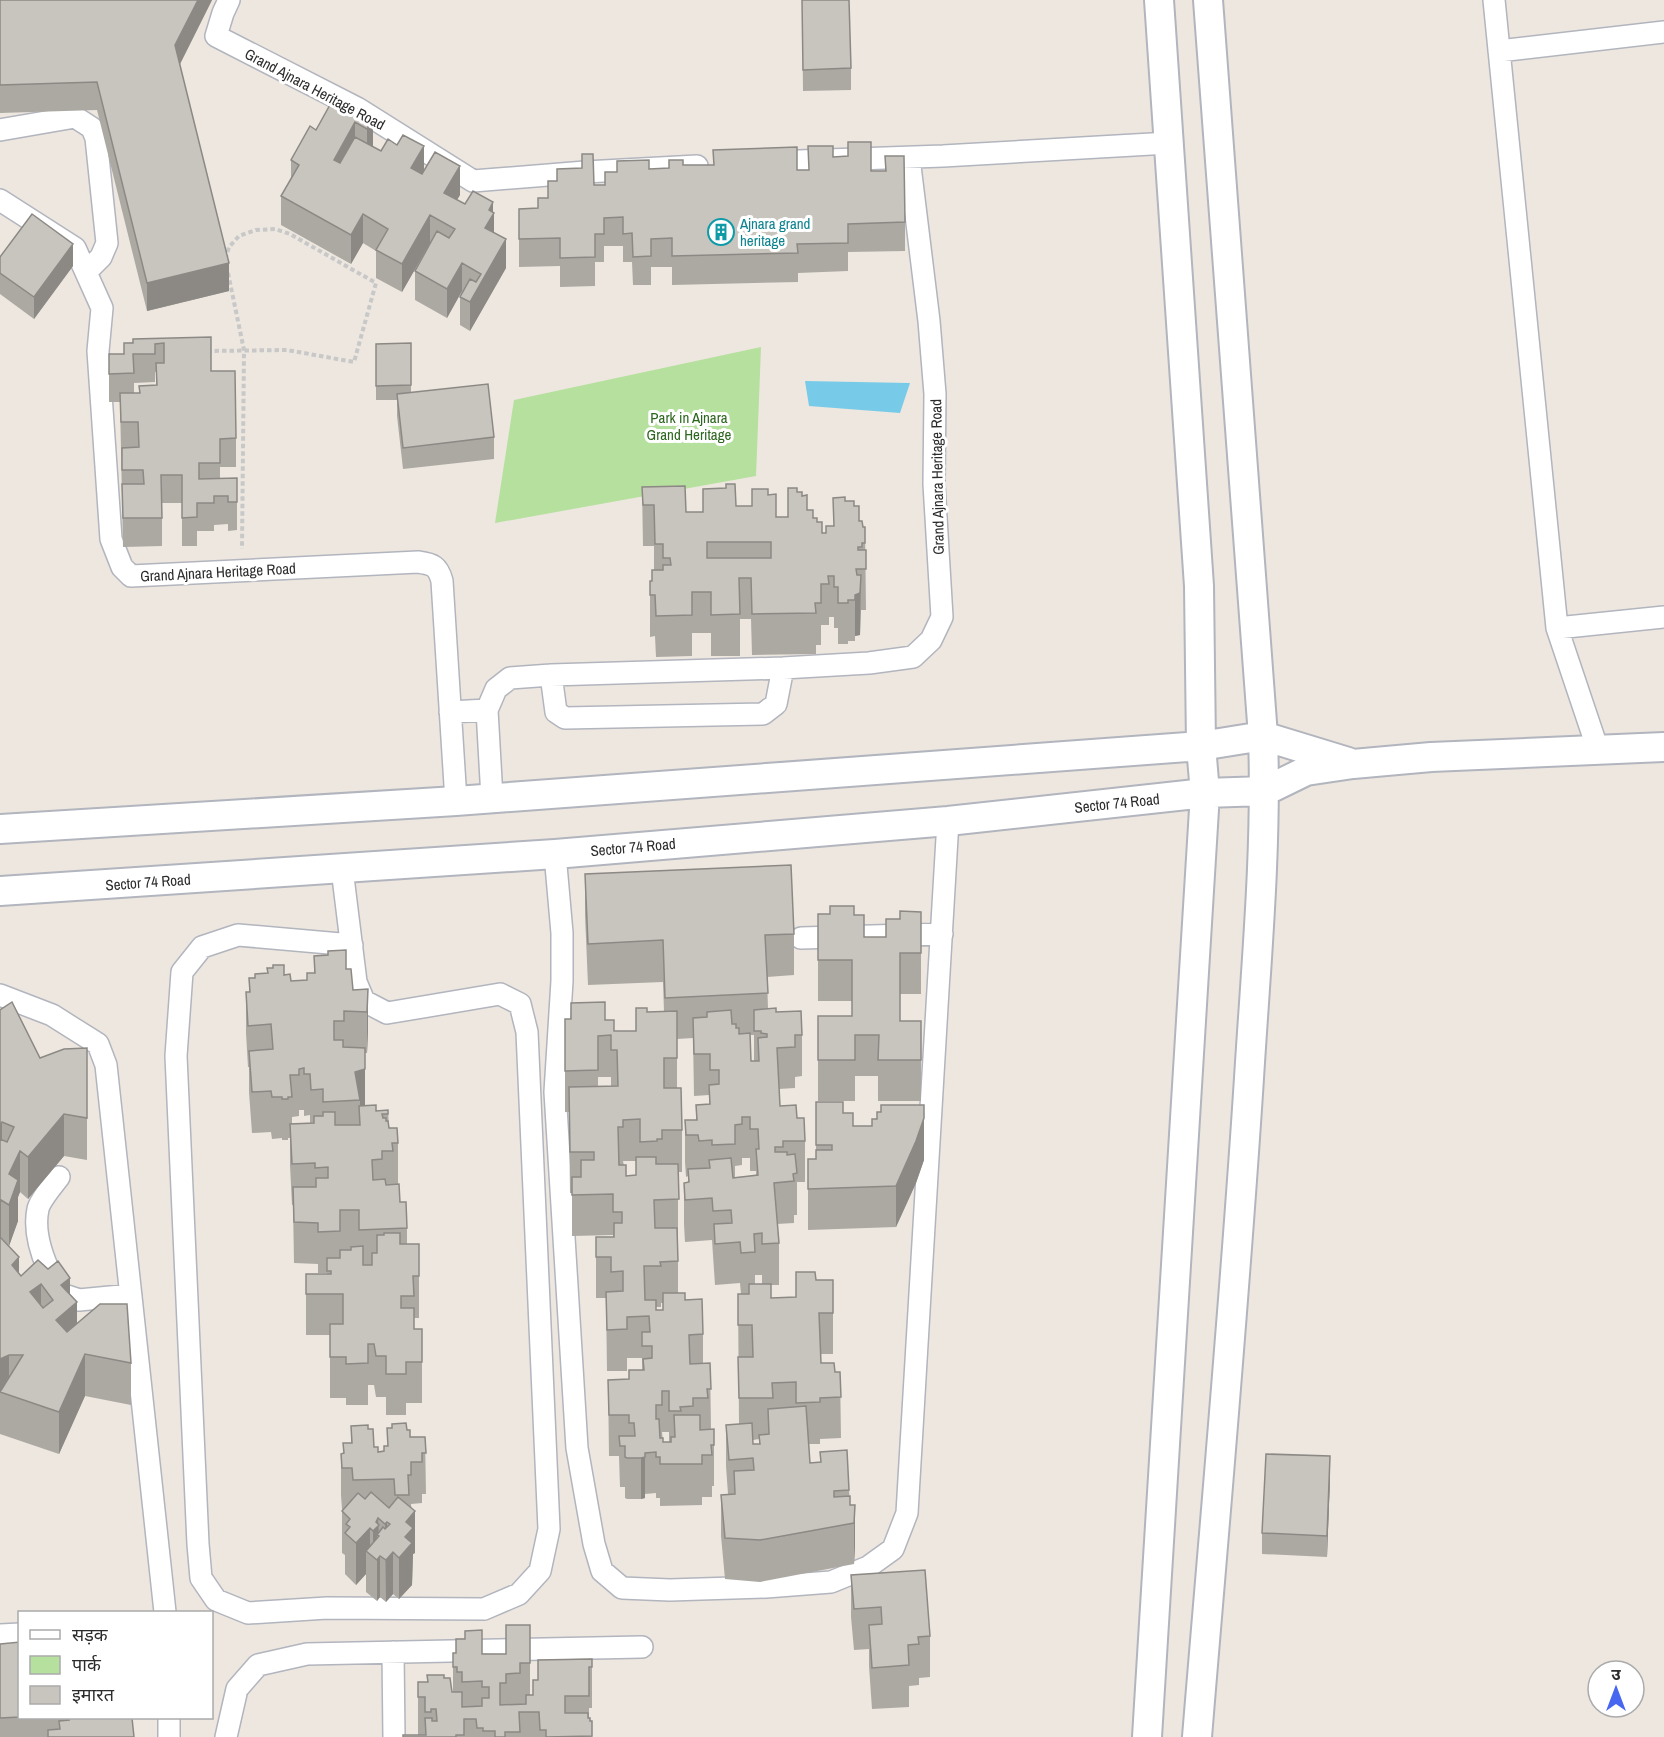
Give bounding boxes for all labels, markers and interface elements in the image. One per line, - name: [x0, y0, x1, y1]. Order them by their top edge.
- street label: Grand Ajnara Heritage Road: [241, 43, 389, 135]
- place label: Ajnara grand heritage: [739, 213, 810, 251]
- building icon: Ajnara grand heritage: [706, 217, 736, 247]
- street label: Grand Ajnara Heritage Road: [925, 399, 949, 555]
- park label: Park in Ajnara Grand Heritage: [647, 407, 732, 445]
- street label: Grand Ajnara Heritage Road: [140, 557, 296, 587]
- street label: Sector 74 Road: [1073, 788, 1161, 818]
- street label: Sector 74 Road: [590, 833, 676, 861]
- street label: Sector 74 Road: [105, 869, 191, 895]
- legend: [18, 1611, 213, 1719]
- text: सड़क: [72, 1622, 109, 1647]
- text: पार्क: [72, 1652, 102, 1677]
- north arrow: [1586, 1659, 1646, 1719]
- text: उ: [1611, 1663, 1621, 1685]
- text: इमारत: [72, 1682, 115, 1707]

